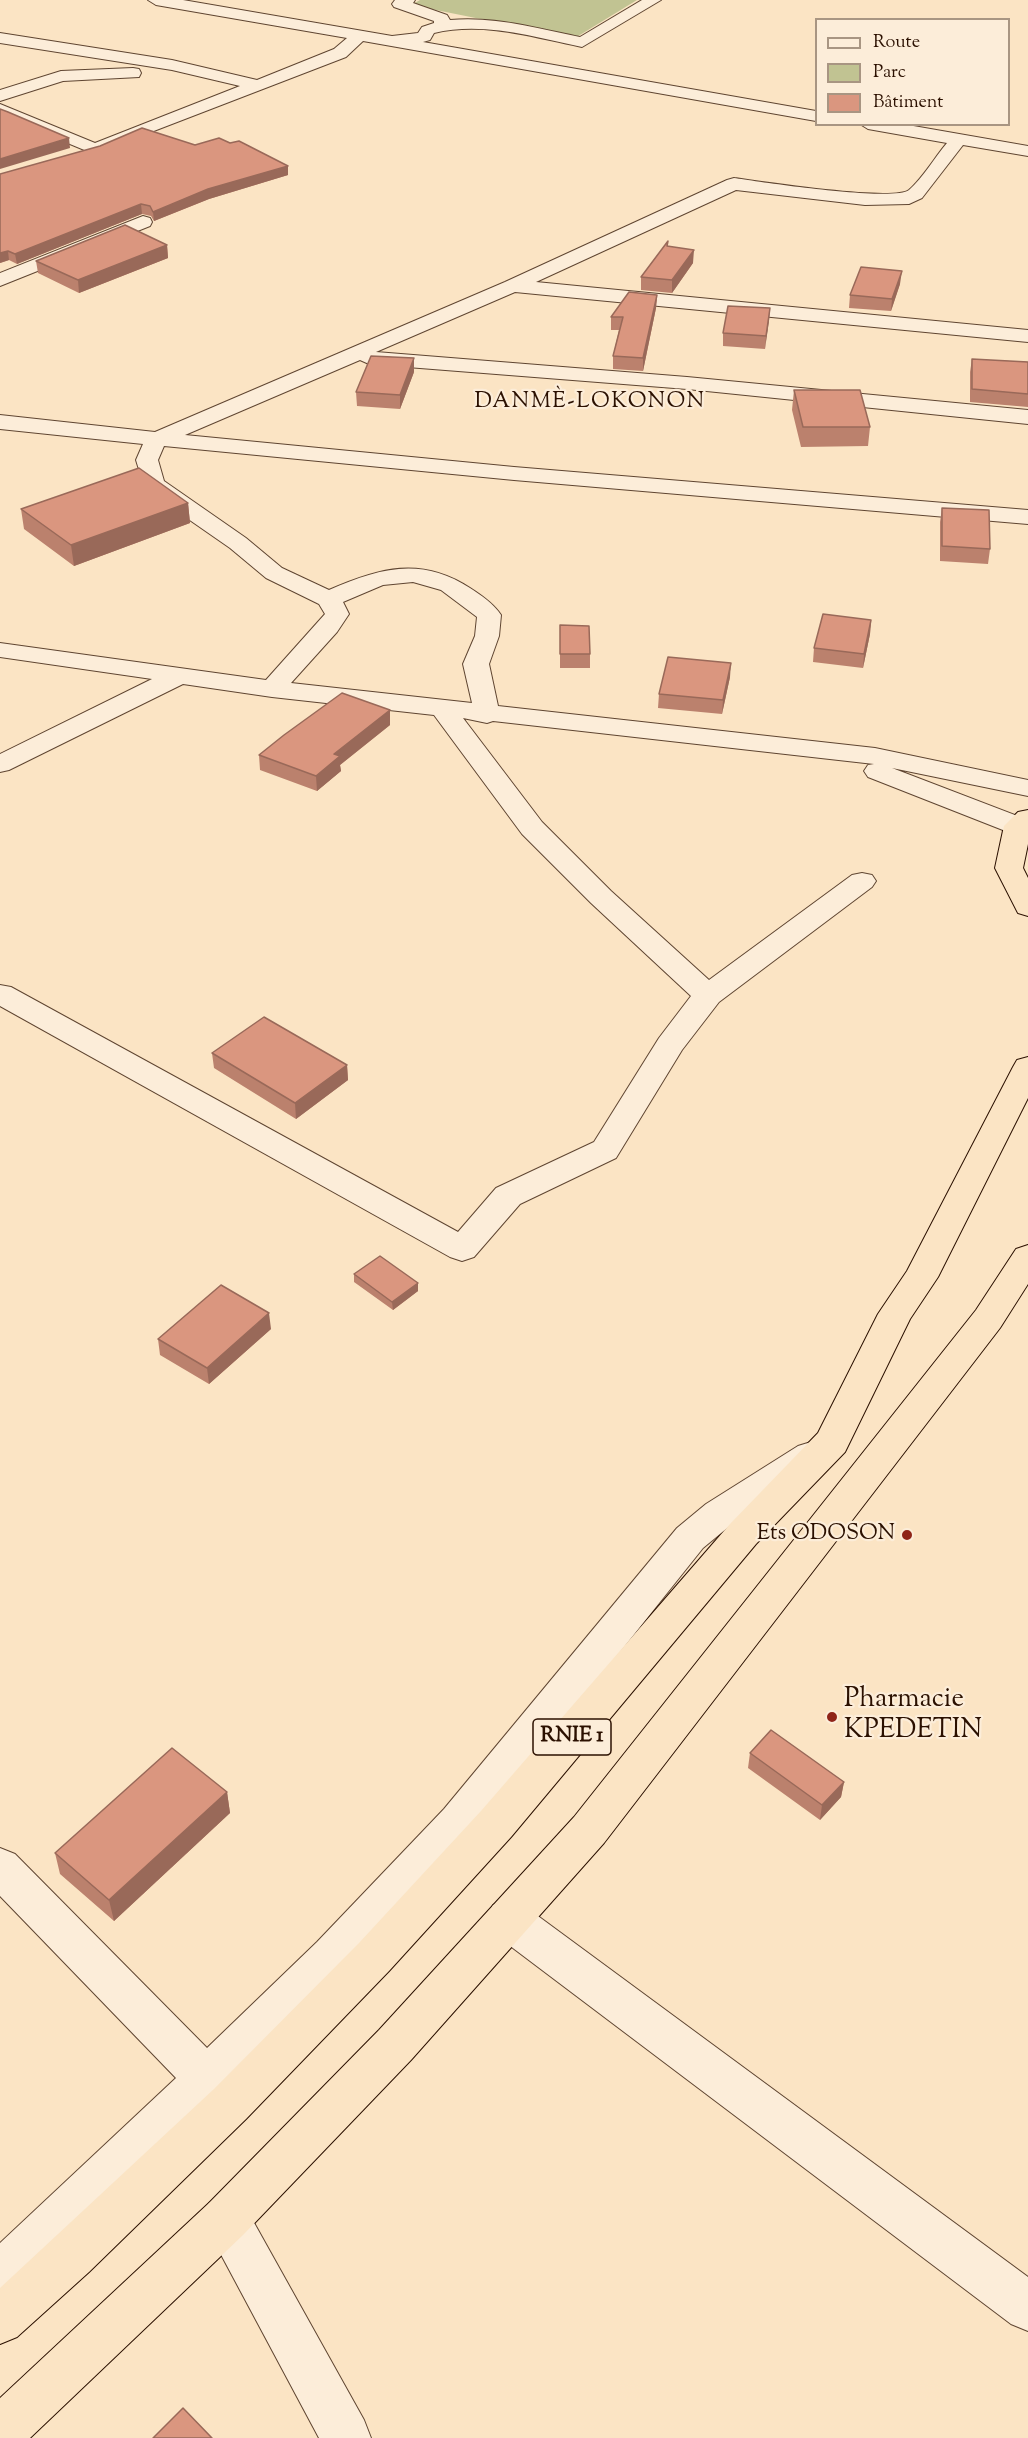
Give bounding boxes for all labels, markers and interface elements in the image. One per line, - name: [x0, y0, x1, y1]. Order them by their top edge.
- legend: [815, 18, 1010, 126]
- text: Route: [873, 30, 920, 56]
- text: Parc: [873, 60, 906, 86]
- text: Bâtiment: [873, 90, 943, 116]
- district label: DANMÈ-LOKONON: [474, 390, 706, 416]
- place label: Ets ODOSON: [757, 1522, 895, 1548]
- marker: Ets ODOSON: [900, 1528, 914, 1542]
- place label: Pharmacie KPEDETIN: [844, 1685, 982, 1748]
- marker: Pharmacie KPEDETIN: [825, 1710, 839, 1724]
- road number: RNIE 1: [533, 1719, 611, 1755]

